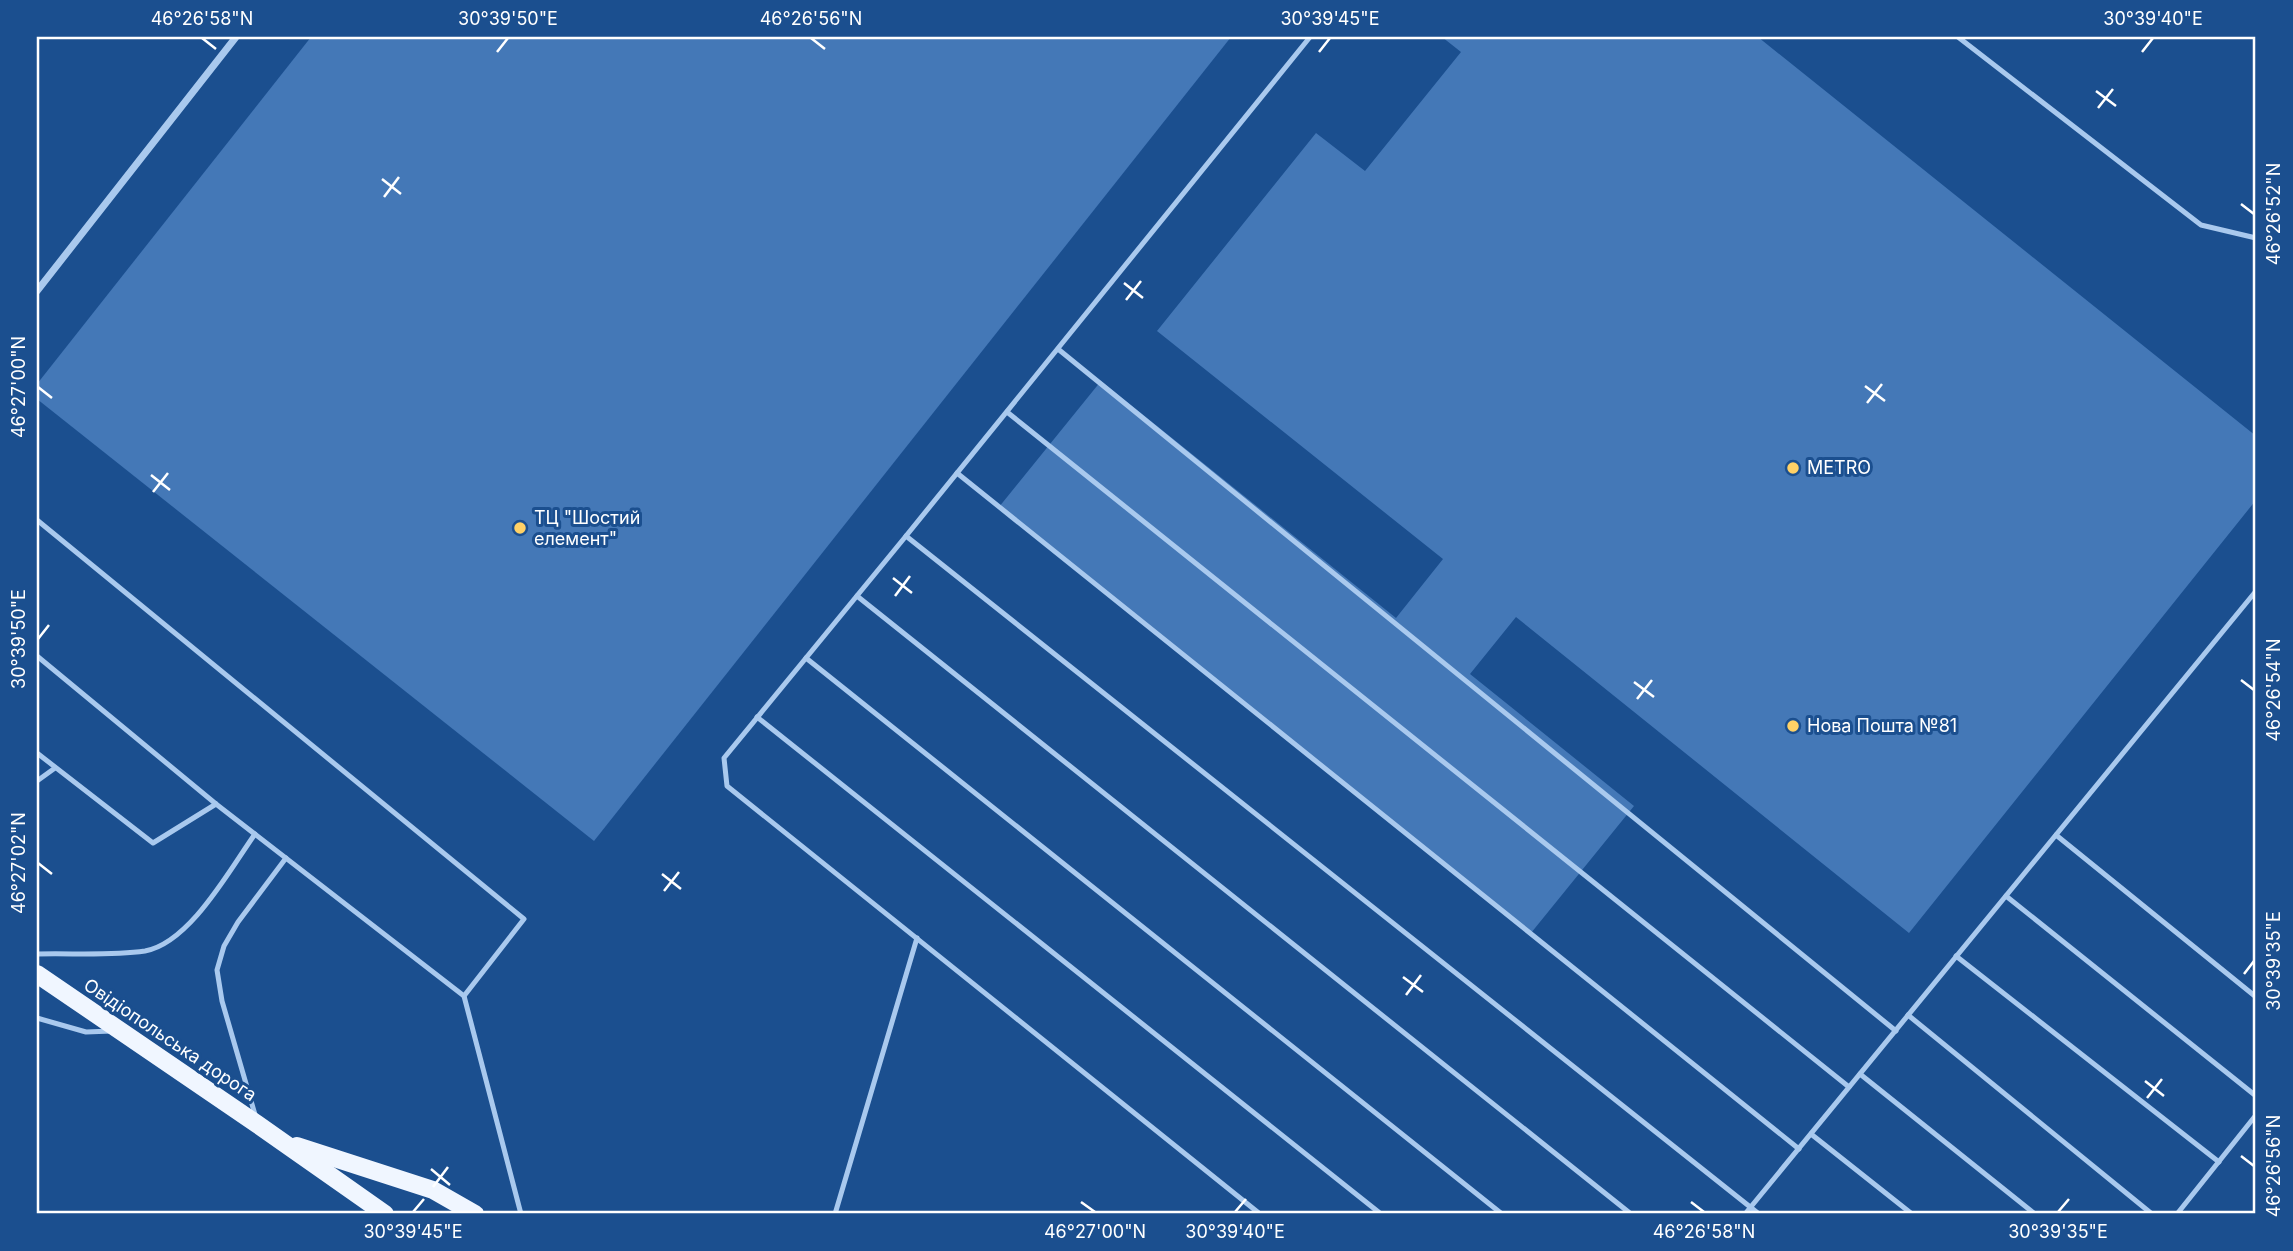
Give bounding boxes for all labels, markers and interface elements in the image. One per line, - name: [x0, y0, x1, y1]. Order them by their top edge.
- text: 46°26'58"N: [151, 8, 253, 29]
- text: 30°39'50"E: [458, 8, 558, 29]
- text: 46°26'56"N: [760, 8, 862, 29]
- text: 30°39'45"E: [1281, 8, 1380, 29]
- text: 30°39'40"E: [2103, 8, 2203, 29]
- text: 46°26'52"N: [2263, 163, 2284, 265]
- text: 46°27'00"N: [8, 336, 29, 438]
- place label: METRO: [1807, 457, 1871, 478]
- marker: METRO: [1785, 460, 1801, 476]
- place label: ТЦ "Шостий елемент": [534, 507, 640, 549]
- marker: ТЦ "Шостий елемент": [512, 520, 528, 536]
- text: 30°39'50"E: [8, 589, 29, 689]
- text: 46°26'54"N: [2263, 638, 2284, 742]
- place label: Нова Пошта №81: [1807, 715, 1957, 736]
- marker: Нова Пошта №81: [1785, 718, 1801, 734]
- text: 46°27'02"N: [8, 812, 29, 914]
- text: 30°39'35"E: [2263, 911, 2284, 1011]
- street label: Овідіопольська дорога: [80, 974, 261, 1105]
- text: 46°26'56"N: [2263, 1115, 2284, 1217]
- text: 30°39'45"E: [364, 1221, 463, 1242]
- text: 46°27'00"N: [1044, 1221, 1146, 1242]
- text: 30°39'40"E: [1185, 1221, 1285, 1242]
- text: 46°26'58"N: [1653, 1221, 1755, 1242]
- text: 30°39'35"E: [2008, 1221, 2108, 1242]

